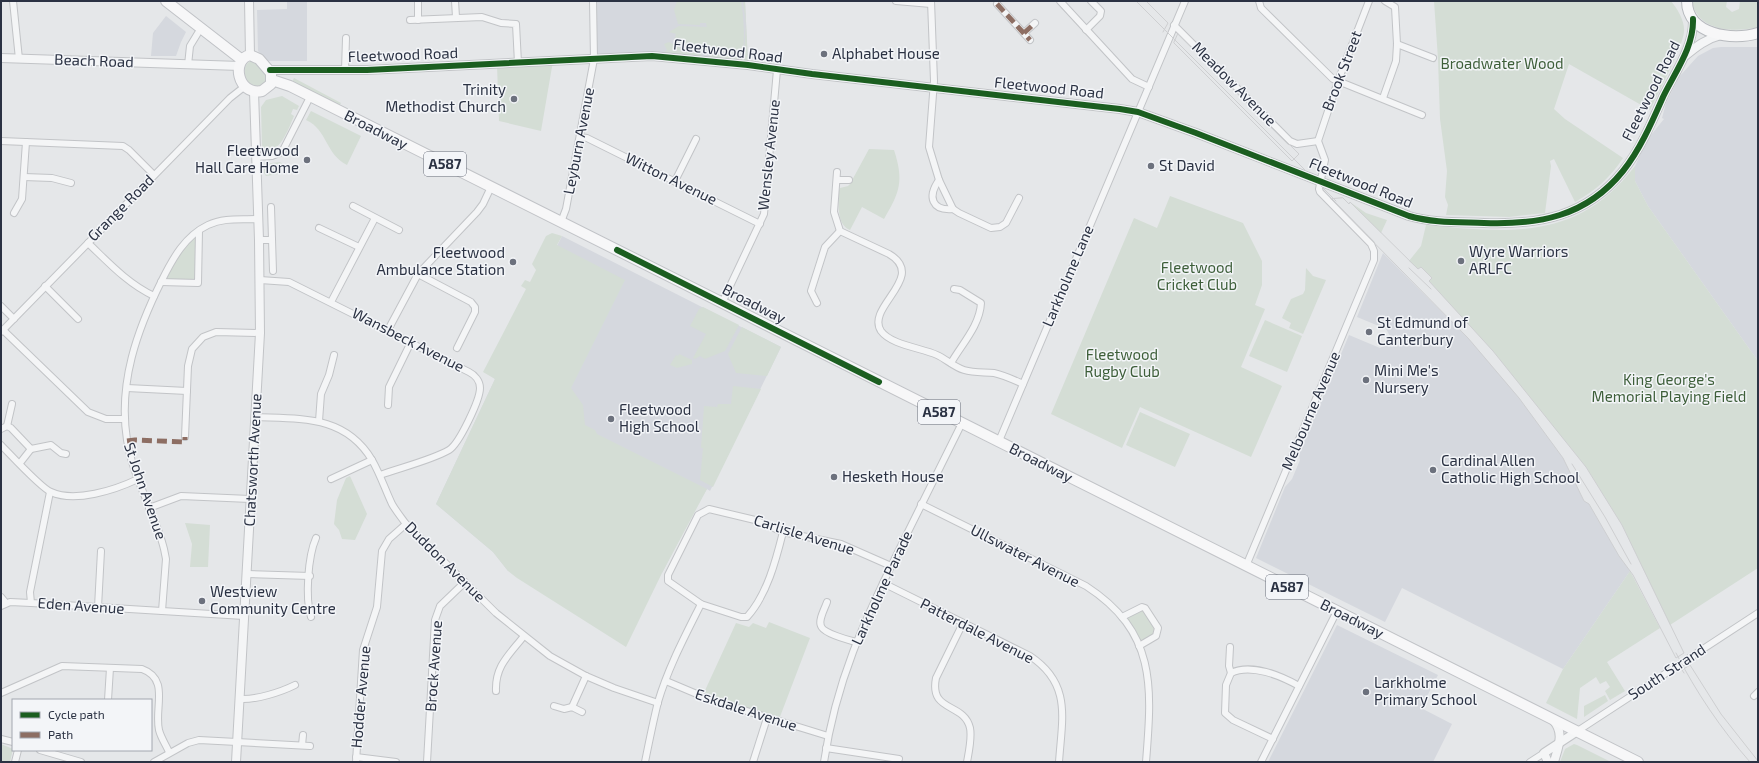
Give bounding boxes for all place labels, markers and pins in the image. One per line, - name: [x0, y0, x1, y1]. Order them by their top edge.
- place label: Alphabet House: [832, 44, 940, 62]
- marker: Alphabet House: [819, 49, 829, 59]
- place label: Trinity Methodist Church: [385, 80, 506, 115]
- marker: Trinity Methodist Church: [509, 94, 519, 104]
- place label: Fleetwood Hall Care Home: [195, 141, 299, 176]
- marker: Fleetwood Hall Care Home: [302, 155, 312, 165]
- place label: St David: [1159, 156, 1215, 174]
- marker: St David: [1146, 161, 1156, 171]
- place label: Wyre Warriors ARLFC: [1469, 242, 1568, 277]
- place label: Fleetwood Ambulance Station: [376, 243, 505, 278]
- marker: Wyre Warriors ARLFC: [1456, 256, 1466, 266]
- marker: Fleetwood Ambulance Station: [508, 257, 518, 267]
- place label: St Edmund of Canterbury: [1377, 313, 1468, 348]
- marker: St Edmund of Canterbury: [1364, 327, 1374, 337]
- place label: Mini Me's Nursery: [1374, 361, 1439, 396]
- marker: Mini Me's Nursery: [1361, 375, 1371, 385]
- place label: Fleetwood High School: [619, 400, 700, 435]
- marker: Fleetwood High School: [606, 414, 616, 424]
- place label: Cardinal Allen Catholic High School: [1441, 451, 1580, 486]
- marker: Cardinal Allen Catholic High School: [1428, 465, 1438, 475]
- place label: Hesketh House: [842, 467, 944, 485]
- marker: Hesketh House: [829, 472, 839, 482]
- place label: Westview Community Centre: [210, 582, 336, 617]
- marker: Westview Community Centre: [197, 596, 207, 606]
- place label: Larkholme Primary School: [1374, 673, 1477, 708]
- marker: Larkholme Primary School: [1361, 687, 1371, 697]

